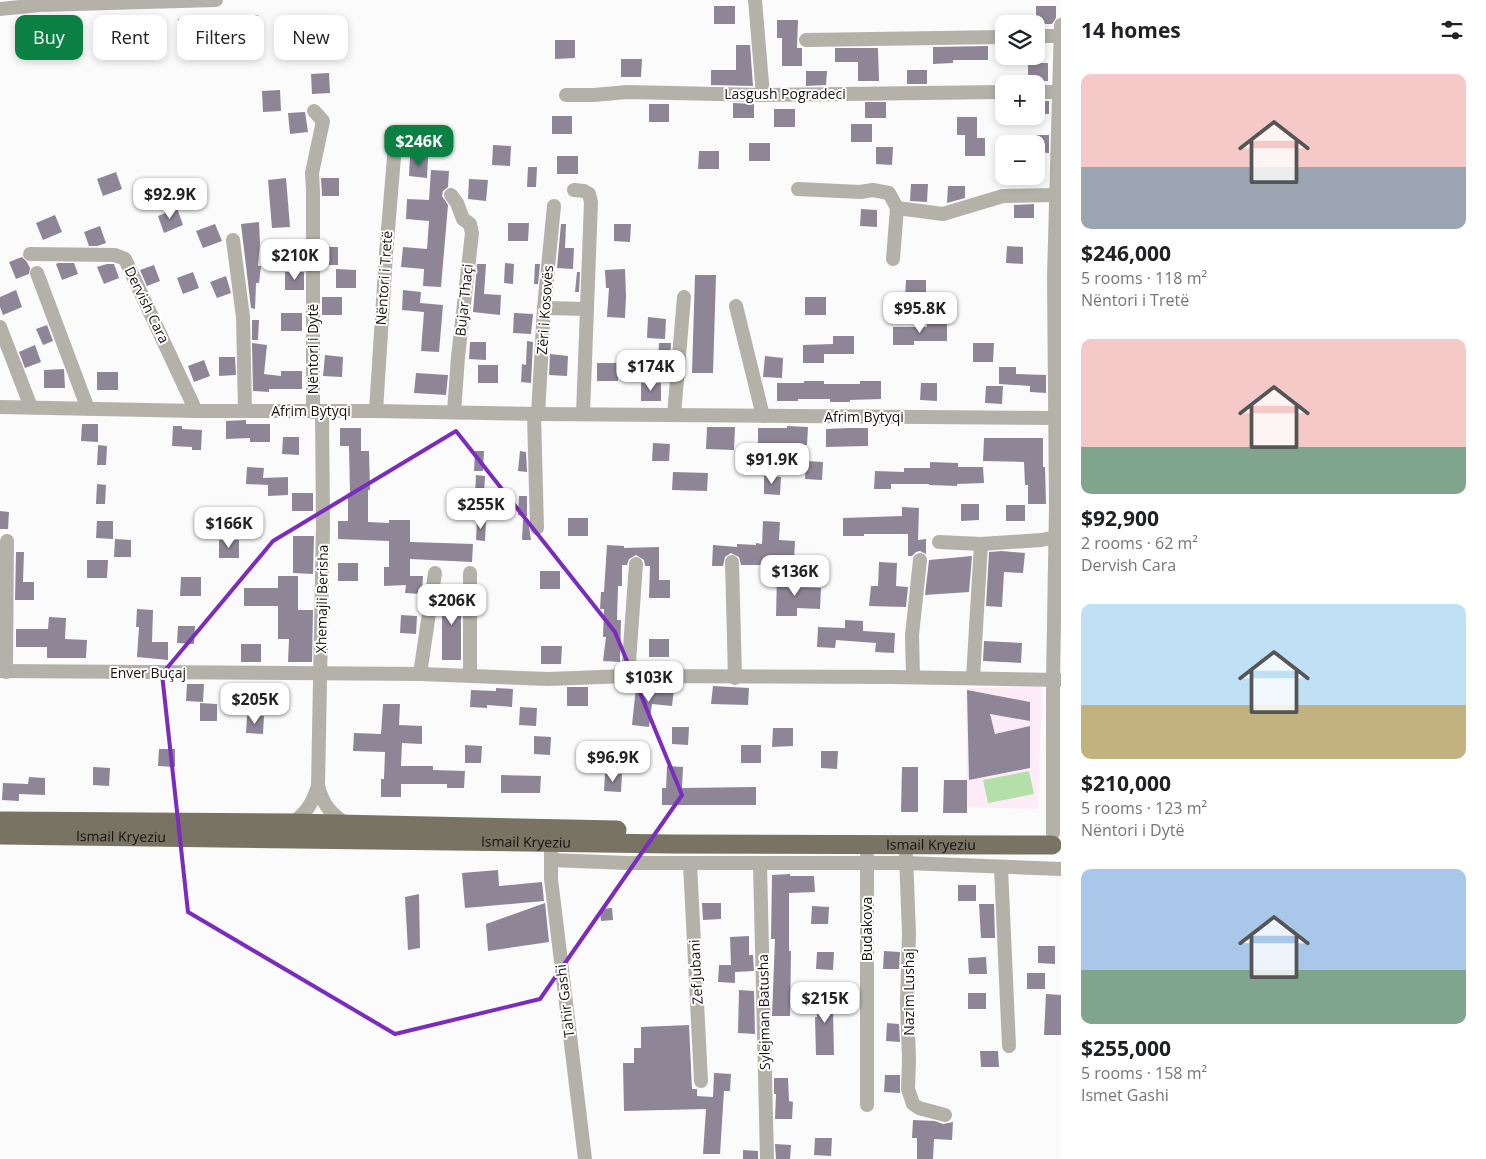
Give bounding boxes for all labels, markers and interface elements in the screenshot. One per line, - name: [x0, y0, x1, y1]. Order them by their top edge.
- chip: Buy: [15, 15, 83, 60]
- chip: Rent: [93, 15, 167, 60]
- chip: Filters: [177, 15, 264, 60]
- chip: New: [274, 15, 348, 60]
- map controls: [995, 15, 1045, 185]
- button: layers: [995, 15, 1045, 65]
- text: 14 homes: [1081, 16, 1181, 44]
- icon: filters: [1438, 16, 1466, 44]
- button: +: [995, 75, 1045, 125]
- street label: Lasgush Pogradeci: [724, 84, 846, 103]
- icon: home: [1229, 107, 1319, 197]
- pin: $246K: [384, 124, 454, 167]
- text: $246K: [395, 130, 443, 152]
- button: −: [995, 135, 1045, 185]
- pin: $92.9K: [129, 178, 211, 220]
- text: $92.9K: [144, 183, 196, 205]
- street label: Nëntori i Tretë: [371, 230, 396, 326]
- pin: $210K: [260, 238, 330, 281]
- text: $246,000: [1081, 239, 1171, 267]
- text: $210K: [271, 244, 319, 266]
- street label: Dervish Cara: [121, 263, 174, 346]
- street label: Bujar Thaçi: [450, 263, 477, 337]
- street label: Zëri i Kosovës: [532, 264, 557, 355]
- text: 5 rooms · 118 m²: [1081, 267, 1207, 289]
- text: Nëntori i Tretë: [1081, 289, 1189, 311]
- pin: $95.8K: [879, 292, 961, 334]
- text: $95.8K: [894, 297, 946, 319]
- street label: Nëntori i Dytë: [303, 304, 322, 394]
- pin: $174K: [616, 350, 686, 392]
- text: $174K: [627, 355, 675, 377]
- icon: home: [1229, 372, 1319, 462]
- street label: Afrim Bytyqi: [271, 401, 351, 420]
- street label: Afrim Bytyqi: [824, 407, 904, 426]
- pin: $91.9K: [731, 442, 813, 485]
- text: $91.9K: [746, 448, 798, 470]
- pin: $255K: [446, 488, 516, 530]
- text: $255K: [457, 493, 505, 515]
- text: $92,900: [1081, 504, 1159, 532]
- pin: $166K: [194, 506, 264, 549]
- text: $166K: [205, 512, 253, 534]
- text: 2 rooms · 62 m²: [1081, 532, 1198, 554]
- street label: Xhemajli Berisha: [311, 544, 332, 654]
- pin: $136K: [760, 554, 830, 597]
- text: Dervish Cara: [1081, 554, 1176, 576]
- text: $136K: [771, 560, 819, 582]
- pin: $206K: [417, 584, 487, 626]
- text: $206K: [428, 589, 476, 611]
- icon: home: [1229, 637, 1319, 727]
- pin: $103K: [614, 660, 684, 703]
- street label: Enver Buçaj: [110, 663, 186, 682]
- text: $103K: [625, 666, 673, 688]
- pin: $205K: [220, 682, 290, 725]
- text: $205K: [231, 688, 279, 710]
- pin: $96.9K: [572, 740, 654, 783]
- text: $96.9K: [587, 746, 639, 768]
- text: $210,000: [1081, 769, 1171, 797]
- text: 5 rooms · 123 m²: [1081, 797, 1207, 819]
- text: Nëntori i Dytë: [1081, 819, 1184, 841]
- street label: Ismail Kryeziu: [76, 826, 166, 846]
- street label: Ismail Kryeziu: [481, 831, 571, 852]
- street label: Ismail Kryeziu: [886, 835, 976, 854]
- street label: Budakova: [857, 897, 876, 961]
- icon: home: [1229, 902, 1319, 992]
- street label: Zef Jubani: [684, 939, 707, 1005]
- street label: Nazim Lushaj: [899, 948, 918, 1036]
- street label: Sylejman Batusha: [753, 954, 774, 1070]
- street label: Tahir Gashi: [551, 963, 578, 1039]
- pin: $215K: [790, 982, 860, 1024]
- text: $215K: [801, 987, 849, 1009]
- text: $255,000: [1081, 1034, 1171, 1062]
- text: 5 rooms · 158 m²: [1081, 1062, 1207, 1084]
- text: Ismet Gashi: [1081, 1084, 1169, 1106]

